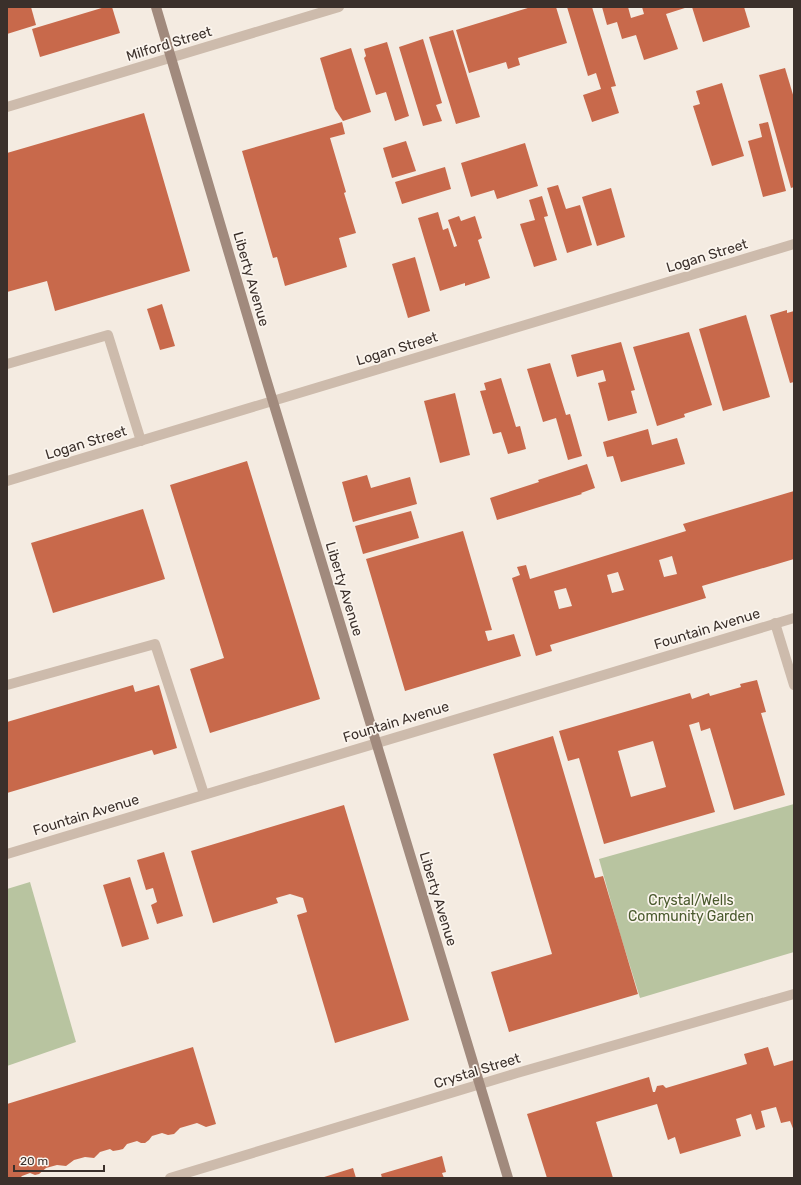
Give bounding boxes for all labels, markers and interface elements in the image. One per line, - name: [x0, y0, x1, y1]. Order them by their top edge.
- street label: Milford Street: [124, 23, 214, 65]
- street label: Liberty Avenue: [229, 230, 273, 328]
- street label: Logan Street: [664, 235, 750, 276]
- street label: Logan Street: [354, 328, 440, 369]
- street label: Logan Street: [43, 422, 129, 463]
- street label: Liberty Avenue: [322, 540, 366, 638]
- street label: Fountain Avenue: [652, 605, 762, 653]
- street label: Fountain Avenue: [341, 698, 451, 746]
- street label: Fountain Avenue: [31, 791, 141, 839]
- street label: Liberty Avenue: [416, 850, 460, 948]
- park label: Crystal/Wells Community Garden: [628, 892, 754, 925]
- street label: Crystal Street: [432, 1050, 523, 1092]
- scale bar: [14, 1147, 104, 1173]
- text: 20 m: [20, 1154, 48, 1168]

